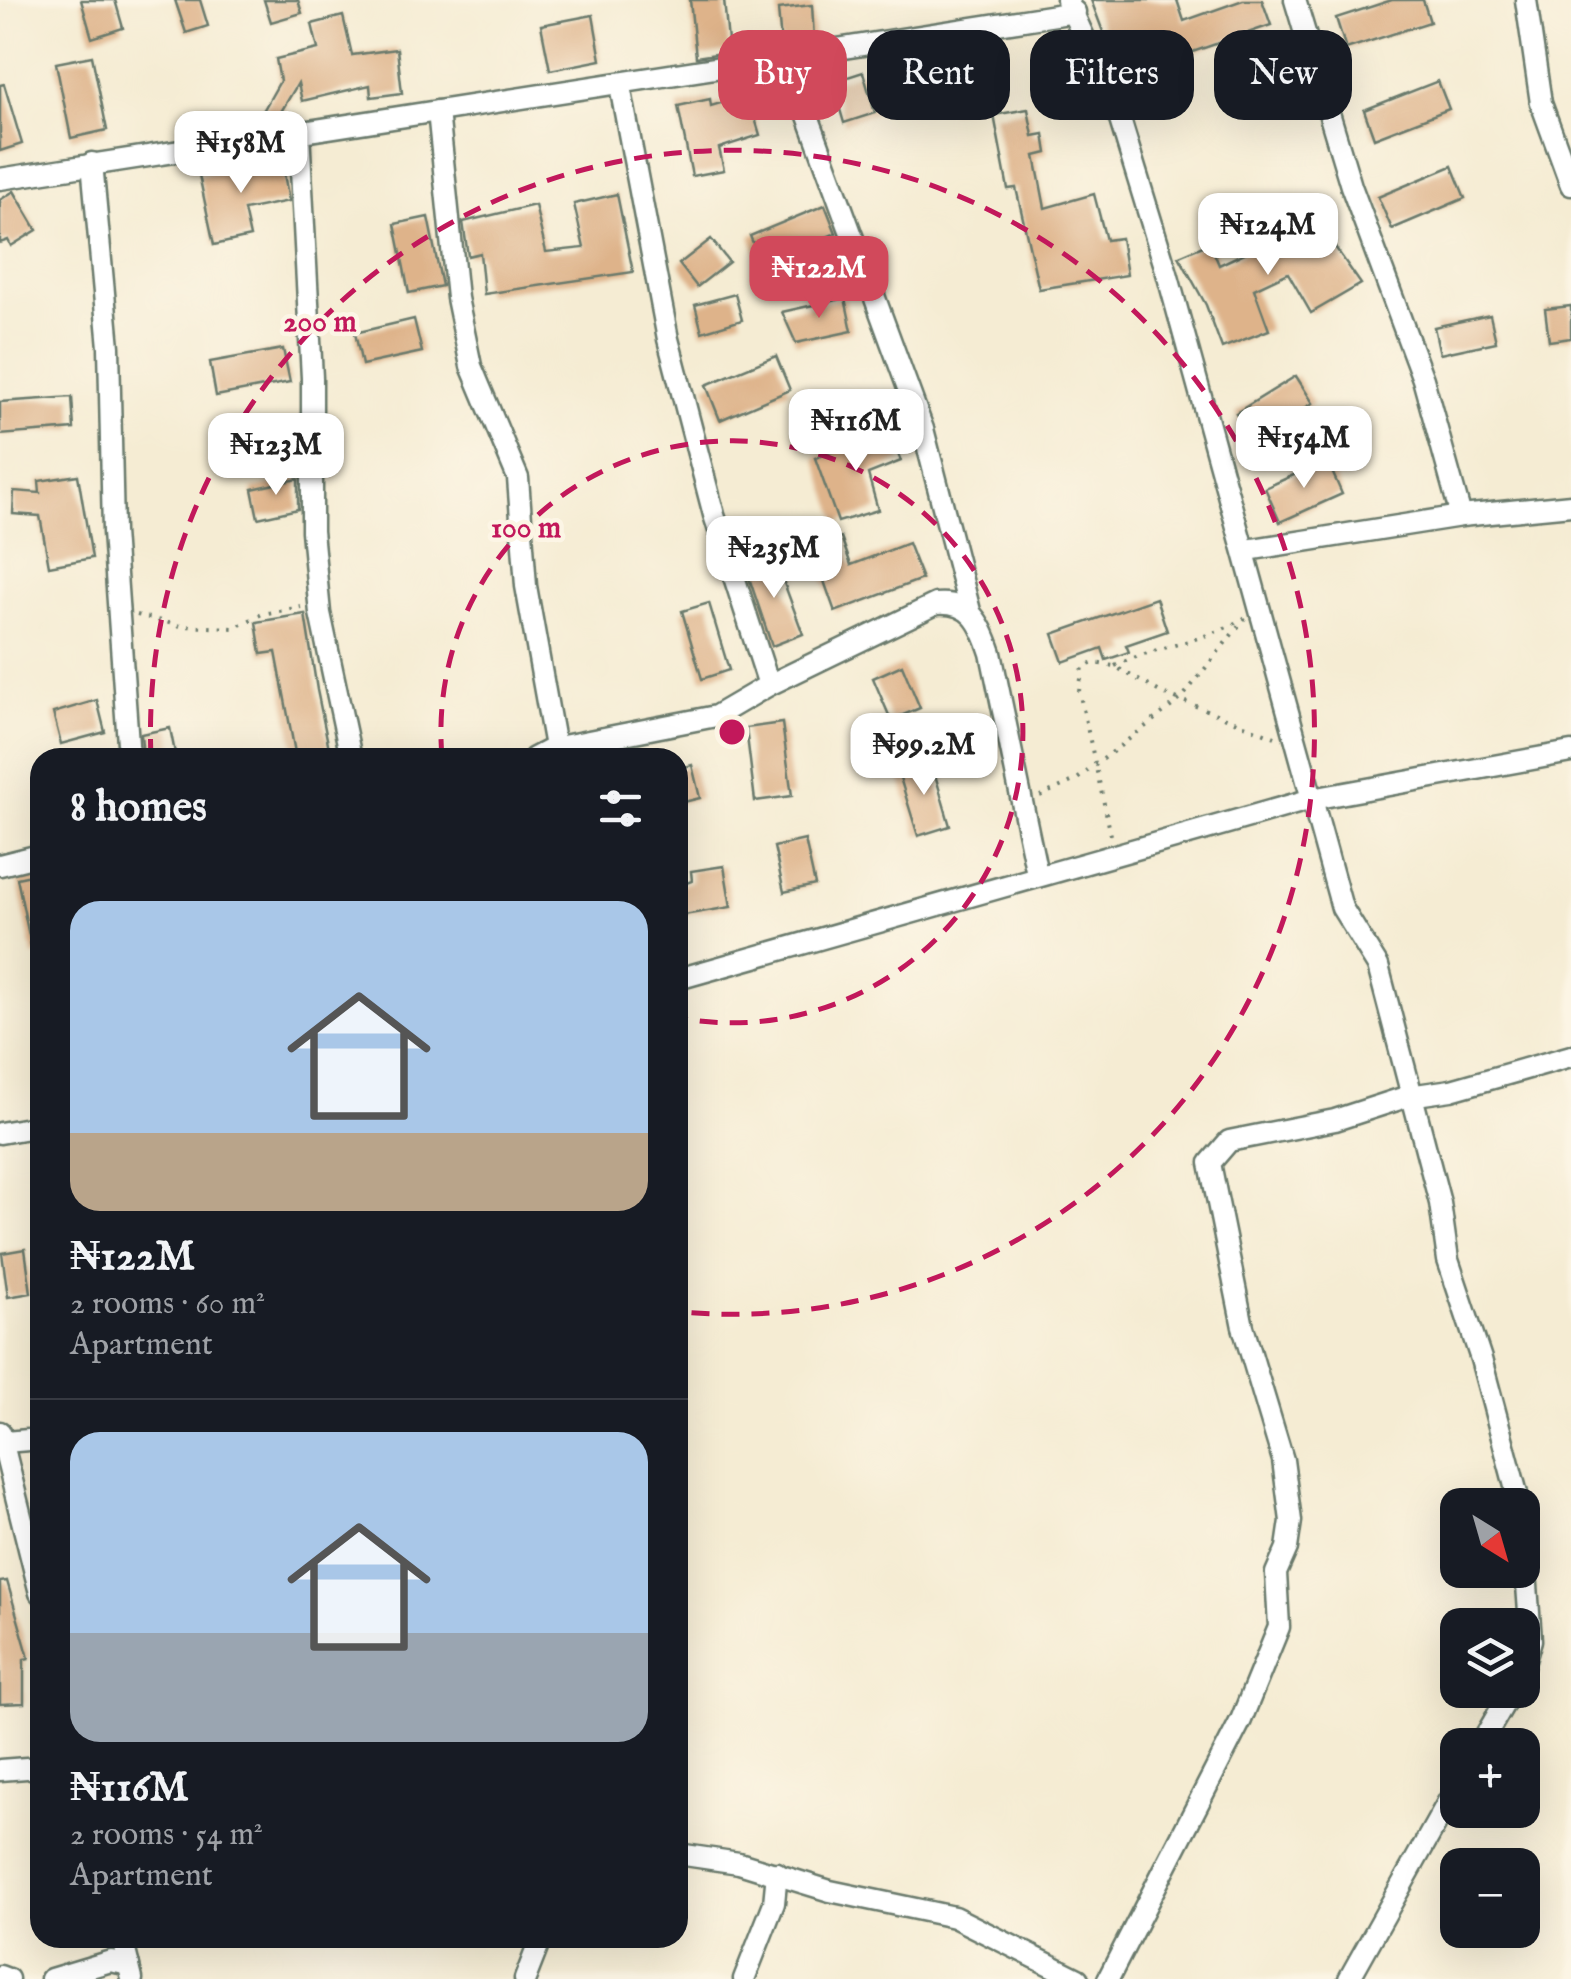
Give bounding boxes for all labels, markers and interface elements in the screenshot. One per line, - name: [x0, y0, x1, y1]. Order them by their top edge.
- chip: Buy: [718, 30, 847, 120]
- chip: Rent: [867, 30, 1010, 120]
- chip: Filters: [1030, 30, 1194, 120]
- chip: New: [1214, 30, 1352, 120]
- pin: ₦158M: [171, 111, 311, 196]
- text: ₦158M: [196, 123, 286, 164]
- pin: ₦124M: [1198, 193, 1338, 278]
- text: ₦124M: [1220, 205, 1316, 246]
- pin: ₦122M: [749, 236, 889, 321]
- text: ₦122M: [771, 248, 867, 289]
- text: 200 m: [283, 304, 357, 342]
- pin: ₦116M: [786, 389, 926, 474]
- text: ₦116M: [811, 401, 901, 442]
- pin: ₦154M: [1234, 406, 1374, 491]
- pin: ₦123M: [206, 413, 346, 498]
- text: ₦154M: [1258, 418, 1350, 459]
- text: ₦123M: [230, 425, 322, 466]
- text: 100 m: [491, 510, 561, 548]
- pin: ₦235M: [704, 516, 844, 601]
- text: ₦235M: [728, 528, 820, 569]
- pin: ₦99.2M: [843, 713, 1005, 798]
- centre of rings: [714, 714, 750, 750]
- text: ₦99.2M: [872, 725, 976, 766]
- icon: filters: [593, 781, 648, 836]
- text: 8 homes: [70, 782, 207, 835]
- icon: home: [269, 966, 449, 1146]
- text: ₦122M: [70, 1231, 195, 1284]
- text: 2 rooms · 60 m²: [70, 1284, 265, 1325]
- text: Apartment: [70, 1325, 213, 1366]
- north arrow: [1440, 1488, 1540, 1588]
- map controls: [1440, 1488, 1540, 1948]
- icon: home: [269, 1497, 449, 1677]
- button: layers: [1440, 1608, 1540, 1708]
- button: +: [1440, 1728, 1540, 1828]
- text: ₦116M: [70, 1762, 189, 1815]
- text: 2 rooms · 54 m²: [70, 1815, 263, 1856]
- button: −: [1440, 1848, 1540, 1948]
- text: Apartment: [70, 1856, 213, 1897]

